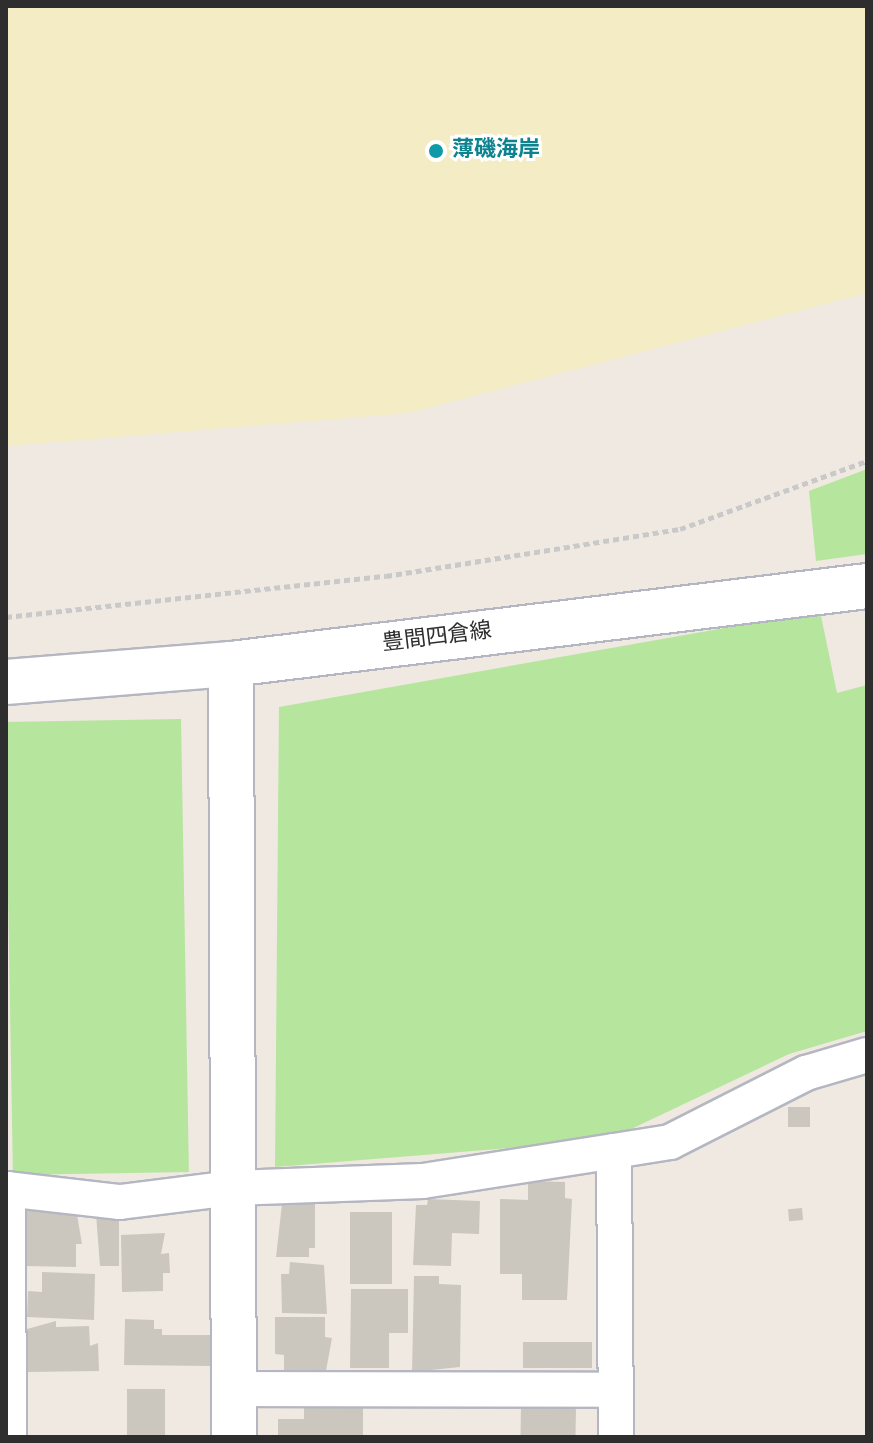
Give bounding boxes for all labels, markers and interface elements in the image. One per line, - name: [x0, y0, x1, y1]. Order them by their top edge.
- place label: 薄磯海岸: [452, 138, 540, 164]
- marker: 薄磯海岸: [427, 142, 445, 160]
- street label: 豊間四倉線: [381, 618, 493, 658]

